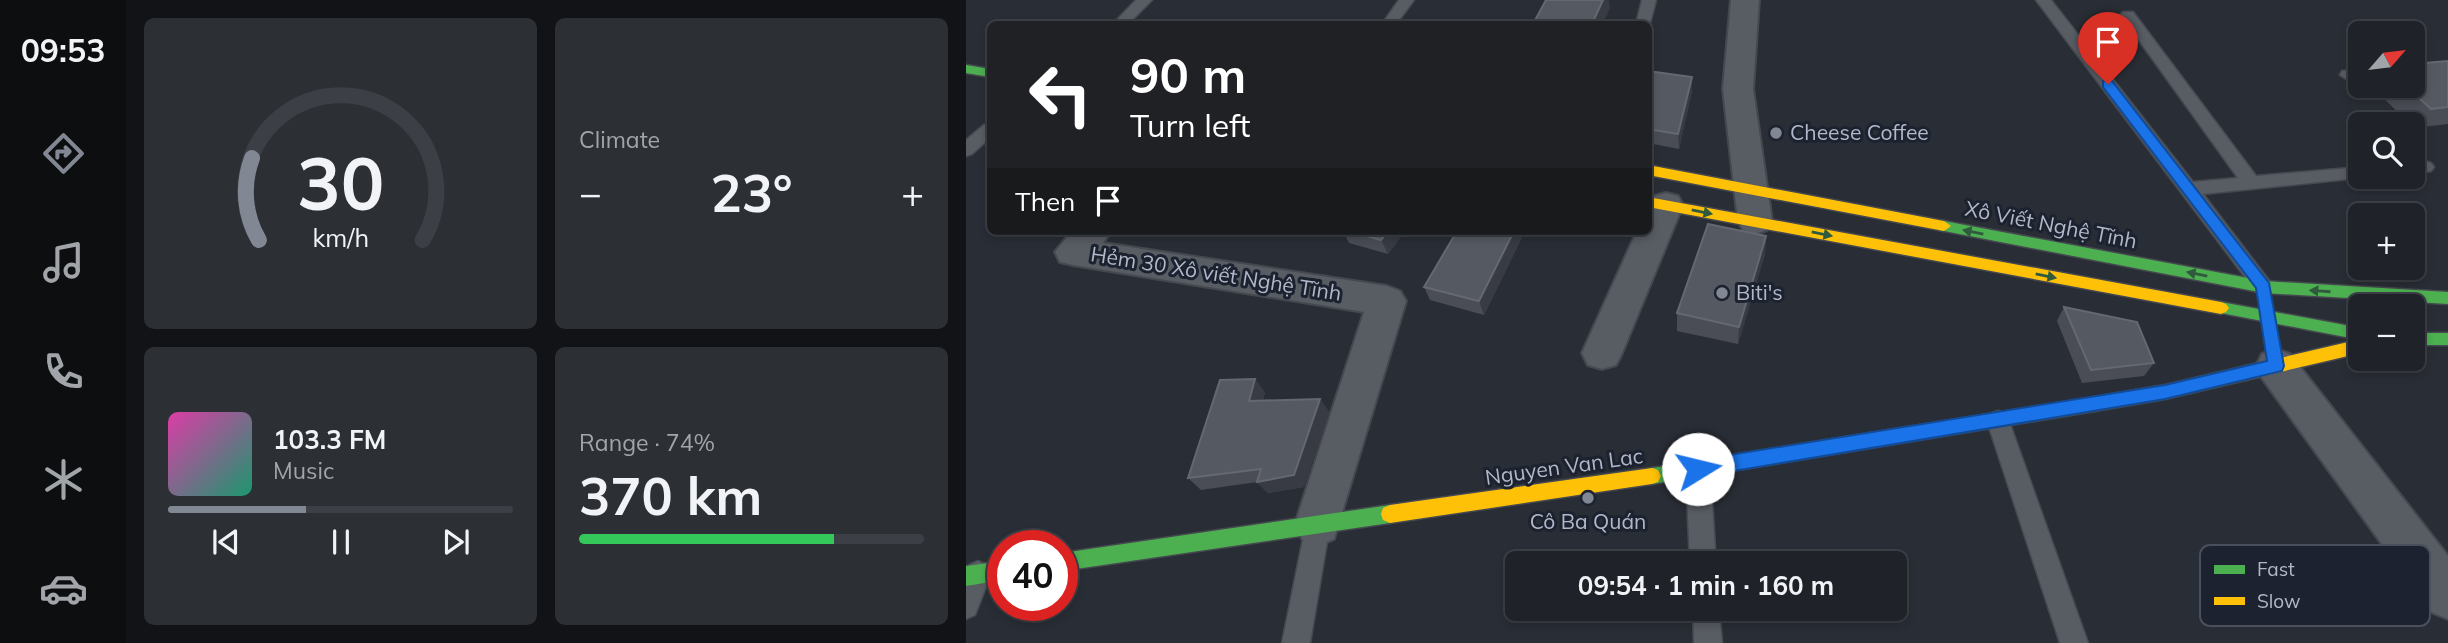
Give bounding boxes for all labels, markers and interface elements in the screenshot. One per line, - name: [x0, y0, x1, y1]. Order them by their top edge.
- pin: [2078, 12.0, 2138, 84]
- north arrow: [2348, 21, 2426, 98]
- map controls: [2348, 21, 2425, 371]
- icon: arrive: [2089, 23, 2127, 61]
- text: 09:53: [21, 30, 105, 70]
- text: 90 m: [1130, 44, 1246, 105]
- icon: left: [1015, 49, 1106, 140]
- text: Turn left: [1130, 105, 1250, 145]
- button: search: [2348, 112, 2425, 189]
- place label: Cheese Coffee: [1790, 119, 1929, 145]
- text: Climate: [579, 125, 660, 154]
- marker: Cheese Coffee: [1768, 125, 1784, 141]
- icon: directions: [39, 129, 88, 178]
- text: 30: [297, 137, 384, 228]
- text: 23°: [710, 160, 793, 225]
- text: −: [579, 169, 602, 217]
- text: +: [901, 169, 924, 217]
- icon: arrive: [1089, 182, 1127, 220]
- text: Then: [1015, 185, 1075, 218]
- street label: Xô Viết Nghệ Tĩnh: [1963, 195, 2139, 253]
- button: +: [2348, 203, 2425, 280]
- one-way arrow: [1691, 206, 1713, 217]
- text: km/h: [312, 221, 369, 252]
- one-way arrow: [1962, 226, 1984, 237]
- one-way arrow: [1811, 229, 1833, 240]
- icon: music: [39, 238, 88, 287]
- street label: Hẻm 30 Xô viết Nghệ Tĩnh: [1089, 240, 1343, 306]
- one-way arrow: [2186, 268, 2208, 279]
- one-way arrow: [2035, 270, 2057, 281]
- place label: Biti's: [1736, 279, 1783, 305]
- marker: Biti's: [1714, 285, 1730, 301]
- one-way arrow: [2309, 285, 2331, 296]
- button: −: [2348, 294, 2425, 371]
- icon: phone: [39, 347, 88, 396]
- text: 103.3 FM: [273, 423, 386, 456]
- text: Range · 74%: [579, 428, 715, 457]
- position arrow: [1661, 432, 1735, 506]
- street label: Nguyen Van Lac: [1483, 442, 1644, 490]
- icon: climate: [39, 455, 88, 504]
- text: Music: [273, 456, 334, 485]
- text: 370 km: [579, 463, 762, 528]
- marker: Cô Ba Quán: [1580, 490, 1596, 506]
- place label: Cô Ba Quán: [1530, 508, 1646, 534]
- icon: previous: [207, 523, 245, 561]
- icon: pause: [322, 523, 360, 561]
- icon: next: [437, 523, 475, 561]
- speed limit sign: 40: [987, 530, 1078, 621]
- legend: [2200, 545, 2430, 626]
- text: Fast: [2257, 557, 2295, 581]
- icon: car: [39, 564, 88, 613]
- text: 09:54 · 1 min · 160 m: [1578, 569, 1834, 602]
- text: Slow: [2257, 589, 2301, 613]

